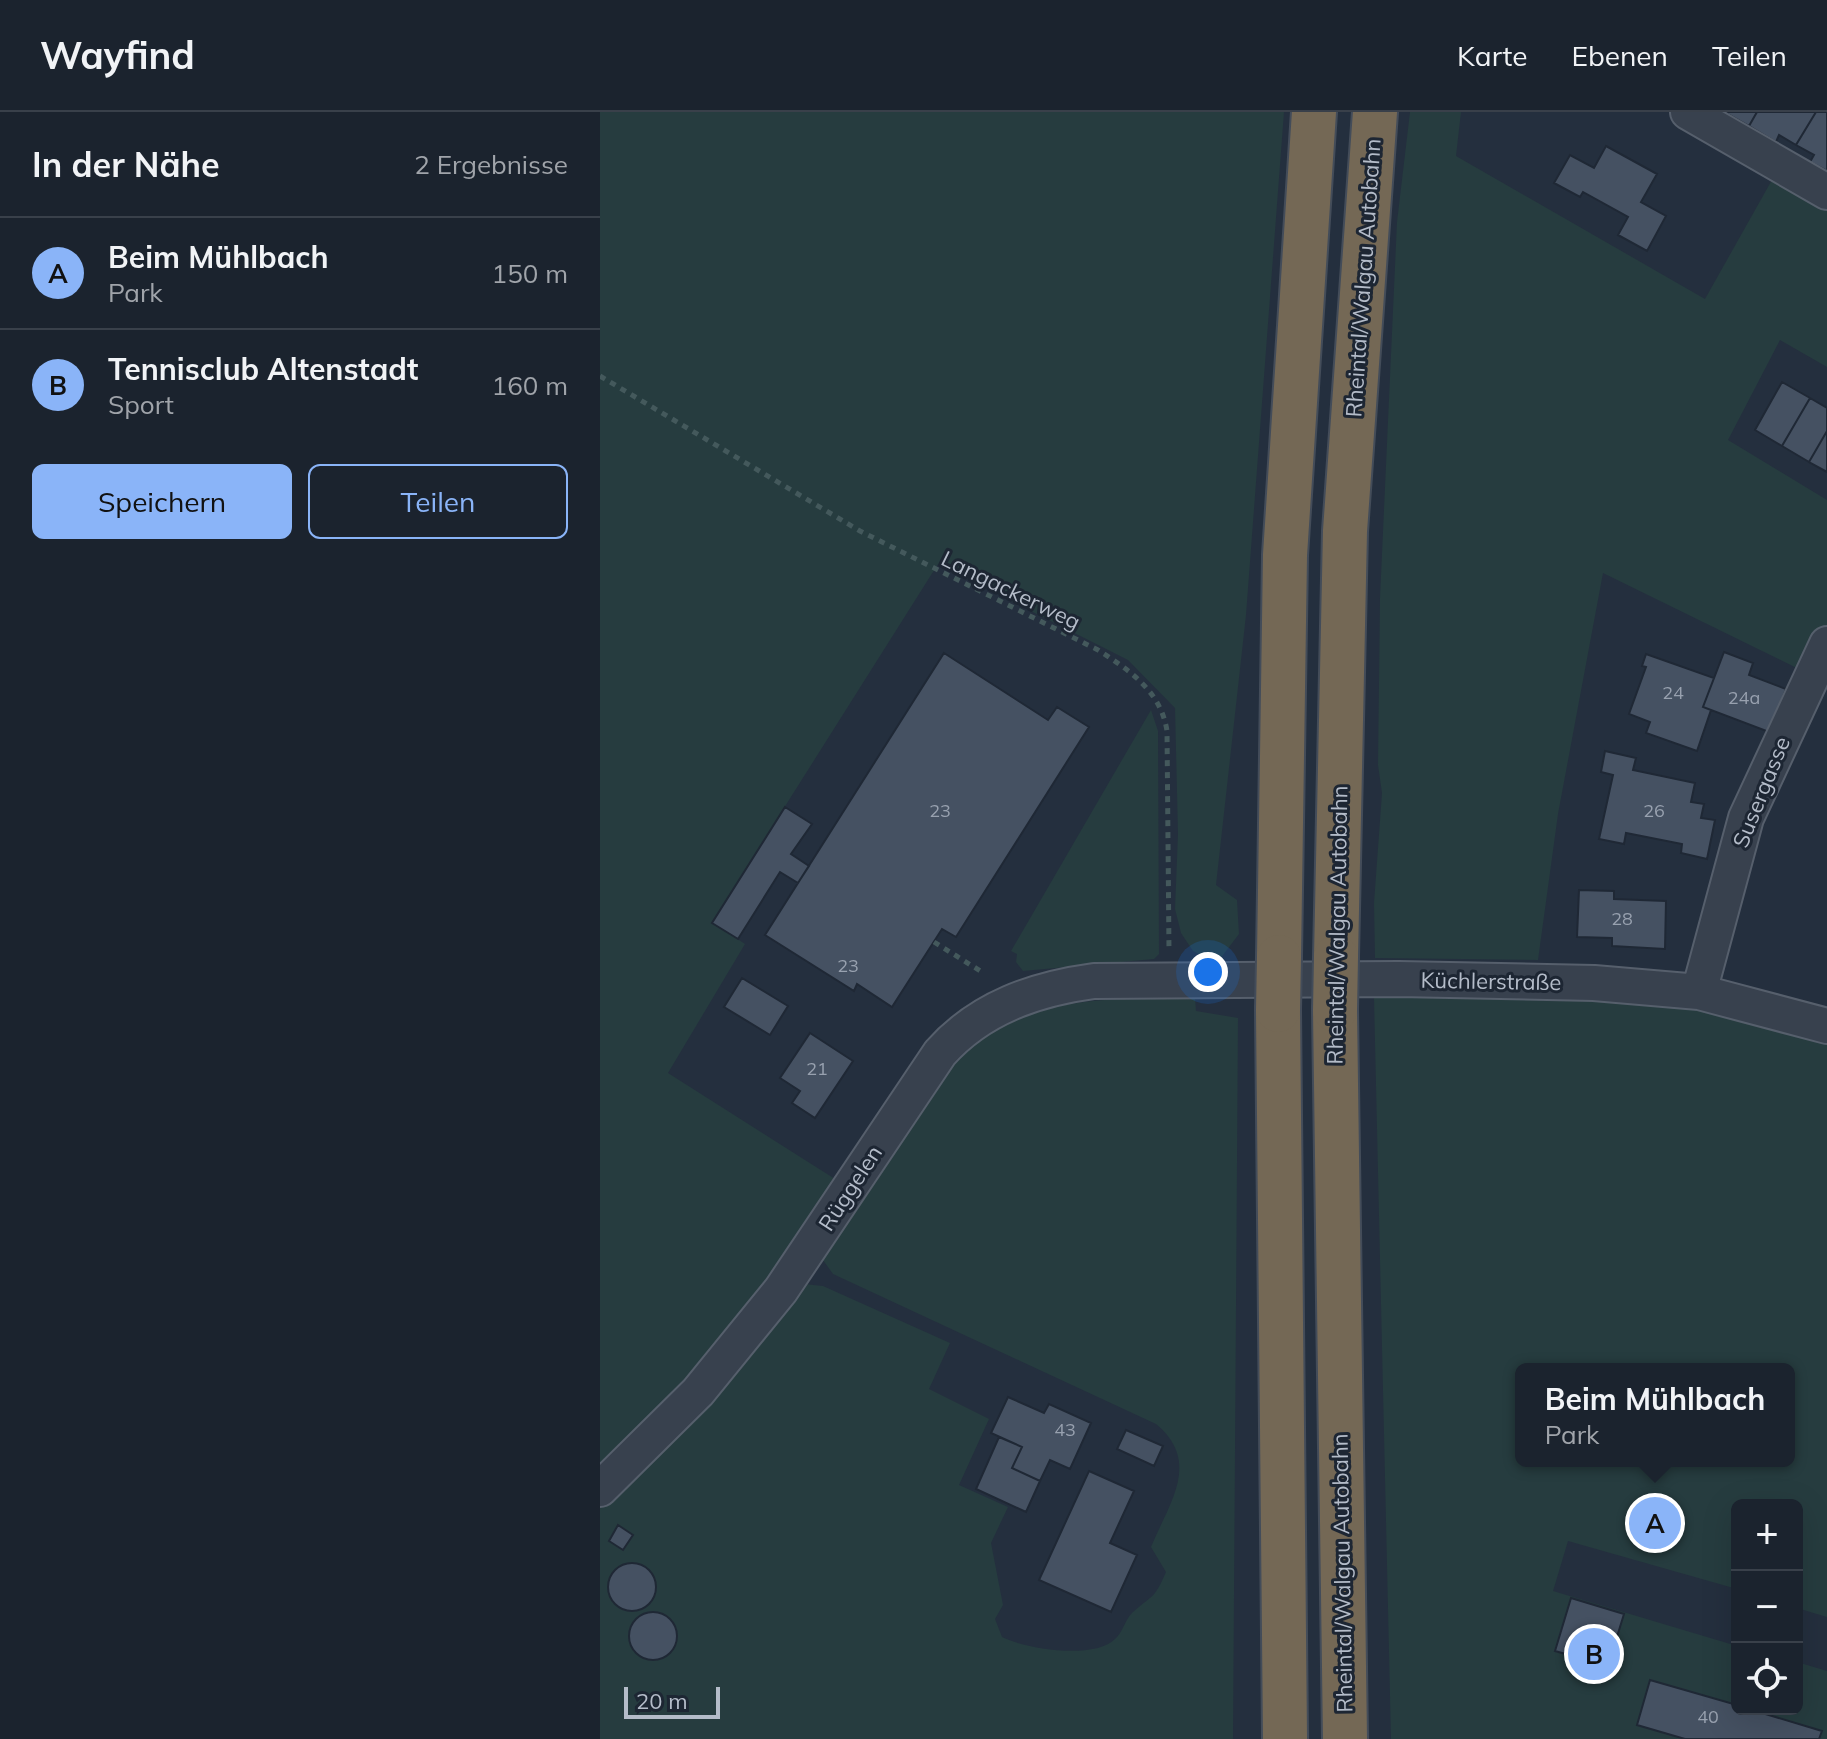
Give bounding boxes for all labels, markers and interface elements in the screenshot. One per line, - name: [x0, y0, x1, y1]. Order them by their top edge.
- text: Wayfind: [40, 31, 195, 79]
- text: Karte: [1457, 38, 1527, 73]
- text: Ebenen: [1571, 38, 1668, 73]
- text: Teilen: [1712, 38, 1787, 73]
- street label: Rheintal/Walgau Autobahn: [1339, 138, 1387, 418]
- text: In der Nähe: [32, 143, 220, 186]
- text: 2 Ergebnisse: [414, 148, 568, 181]
- text: Beim Mühlbach: [108, 238, 328, 276]
- text: A: [48, 257, 68, 290]
- text: 150 m: [492, 257, 568, 290]
- text: Park: [108, 276, 163, 309]
- text: Tennisclub Altenstadt: [108, 350, 418, 388]
- text: B: [49, 369, 67, 402]
- text: 160 m: [492, 369, 568, 402]
- text: Sport: [108, 388, 174, 421]
- button: Speichern: [32, 464, 292, 539]
- button: Teilen: [308, 464, 568, 539]
- street label: Langackerweg: [937, 544, 1085, 636]
- house number: 24: [1662, 681, 1684, 704]
- house number: 24a: [1728, 686, 1760, 709]
- street label: Susergasse: [1726, 732, 1796, 852]
- street label: Rheintal/Walgau Autobahn: [1321, 785, 1353, 1065]
- house number: 23: [929, 799, 951, 822]
- house number: 26: [1643, 799, 1665, 822]
- house number: 28: [1611, 907, 1633, 930]
- your location: [1188, 952, 1228, 992]
- house number: 23: [837, 954, 859, 977]
- street label: Küchlerstraße: [1420, 966, 1562, 996]
- house number: 21: [806, 1057, 828, 1080]
- street label: Rüggelen: [812, 1140, 888, 1236]
- popup: [1515, 1363, 1795, 1467]
- text: Beim Mühlbach: [1545, 1380, 1765, 1418]
- house number: 43: [1054, 1418, 1076, 1441]
- text: Park: [1545, 1418, 1599, 1451]
- street label: Rheintal/Walgau Autobahn: [1326, 1433, 1358, 1713]
- pin: A: [1629, 1493, 1681, 1553]
- map controls: [1731, 1499, 1803, 1715]
- button: +: [1731, 1499, 1803, 1571]
- button: −: [1731, 1571, 1803, 1643]
- pin: B: [1568, 1624, 1620, 1684]
- button: locate: [1731, 1643, 1803, 1715]
- scale bar: [624, 1683, 720, 1719]
- text: 20 m: [636, 1687, 687, 1715]
- house number: 40: [1697, 1705, 1719, 1728]

